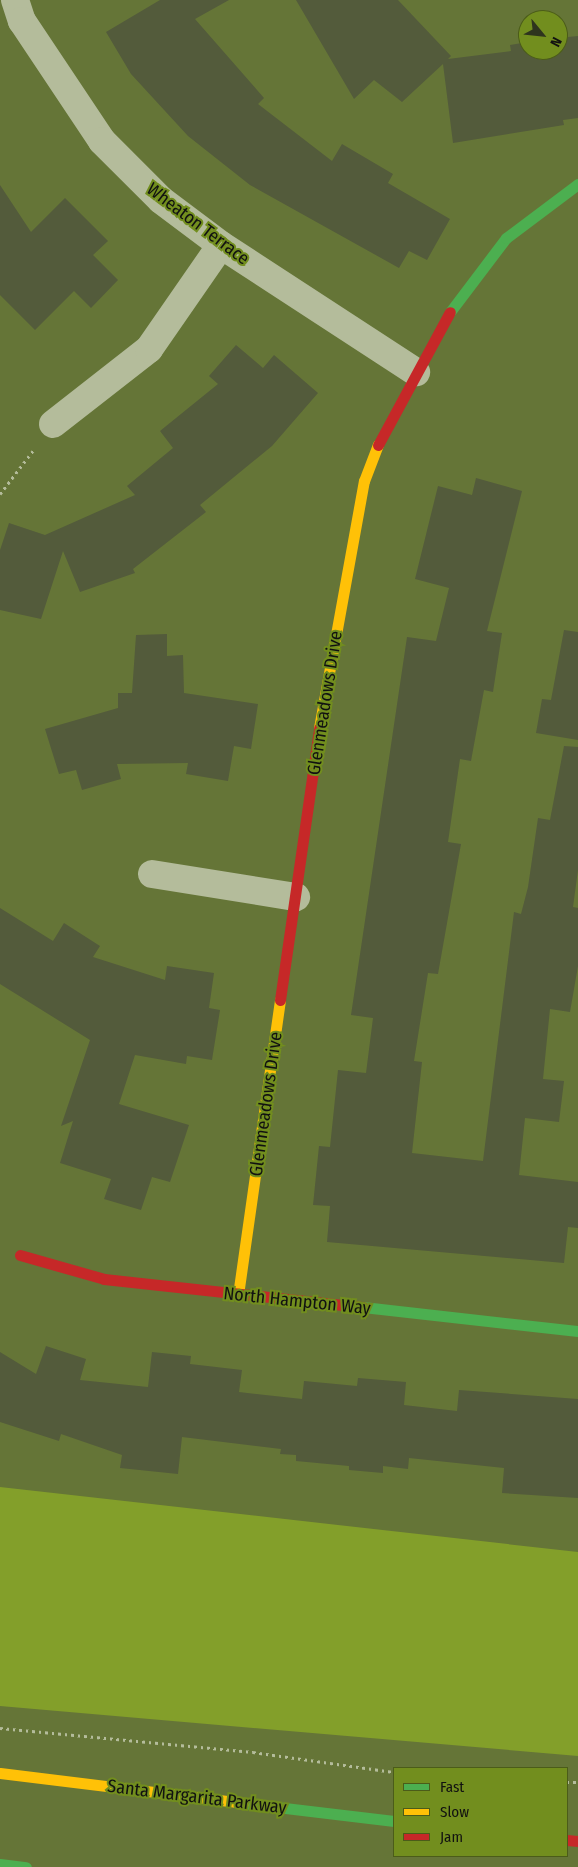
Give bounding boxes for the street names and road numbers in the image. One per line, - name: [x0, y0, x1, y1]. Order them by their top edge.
- street label: Wheaton Terrace: [143, 178, 253, 270]
- street label: Glenmeadows Drive: [303, 629, 347, 777]
- street label: Glenmeadows Drive: [245, 1030, 287, 1178]
- street label: North Hampton Way: [222, 1283, 372, 1319]
- street label: Santa Margarita Parkway: [106, 1775, 288, 1819]

